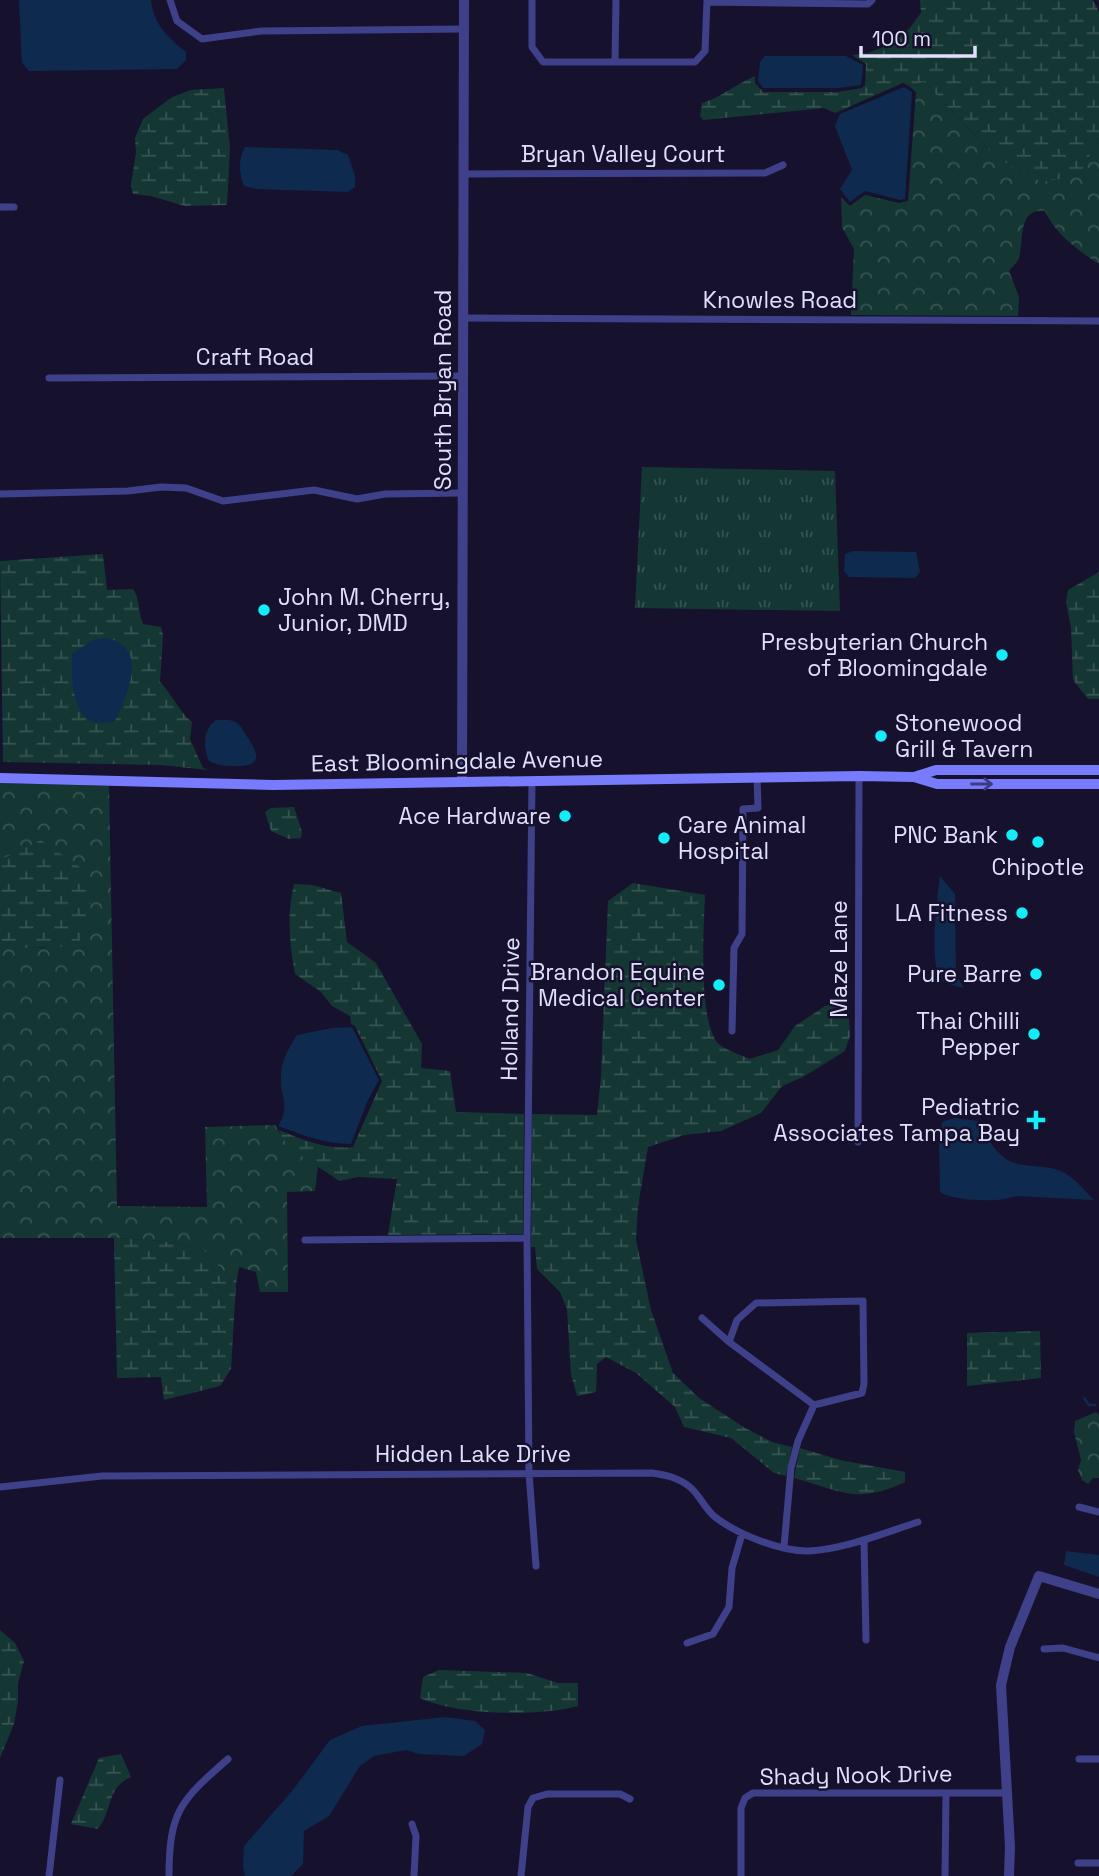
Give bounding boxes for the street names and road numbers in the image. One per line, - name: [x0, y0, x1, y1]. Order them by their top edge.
- street label: Bryan Valley Court: [521, 139, 725, 169]
- street label: Knowles Road: [703, 285, 857, 315]
- street label: South Bryan Road: [428, 290, 458, 490]
- street label: Craft Road: [196, 342, 314, 372]
- street label: East Bloomingdale Avenue: [311, 743, 603, 779]
- street label: Maze Lane: [824, 900, 854, 1018]
- street label: Holland Drive: [494, 937, 526, 1081]
- street label: Hidden Lake Drive: [375, 1439, 571, 1469]
- street label: Shady Nook Drive: [759, 1758, 953, 1792]

